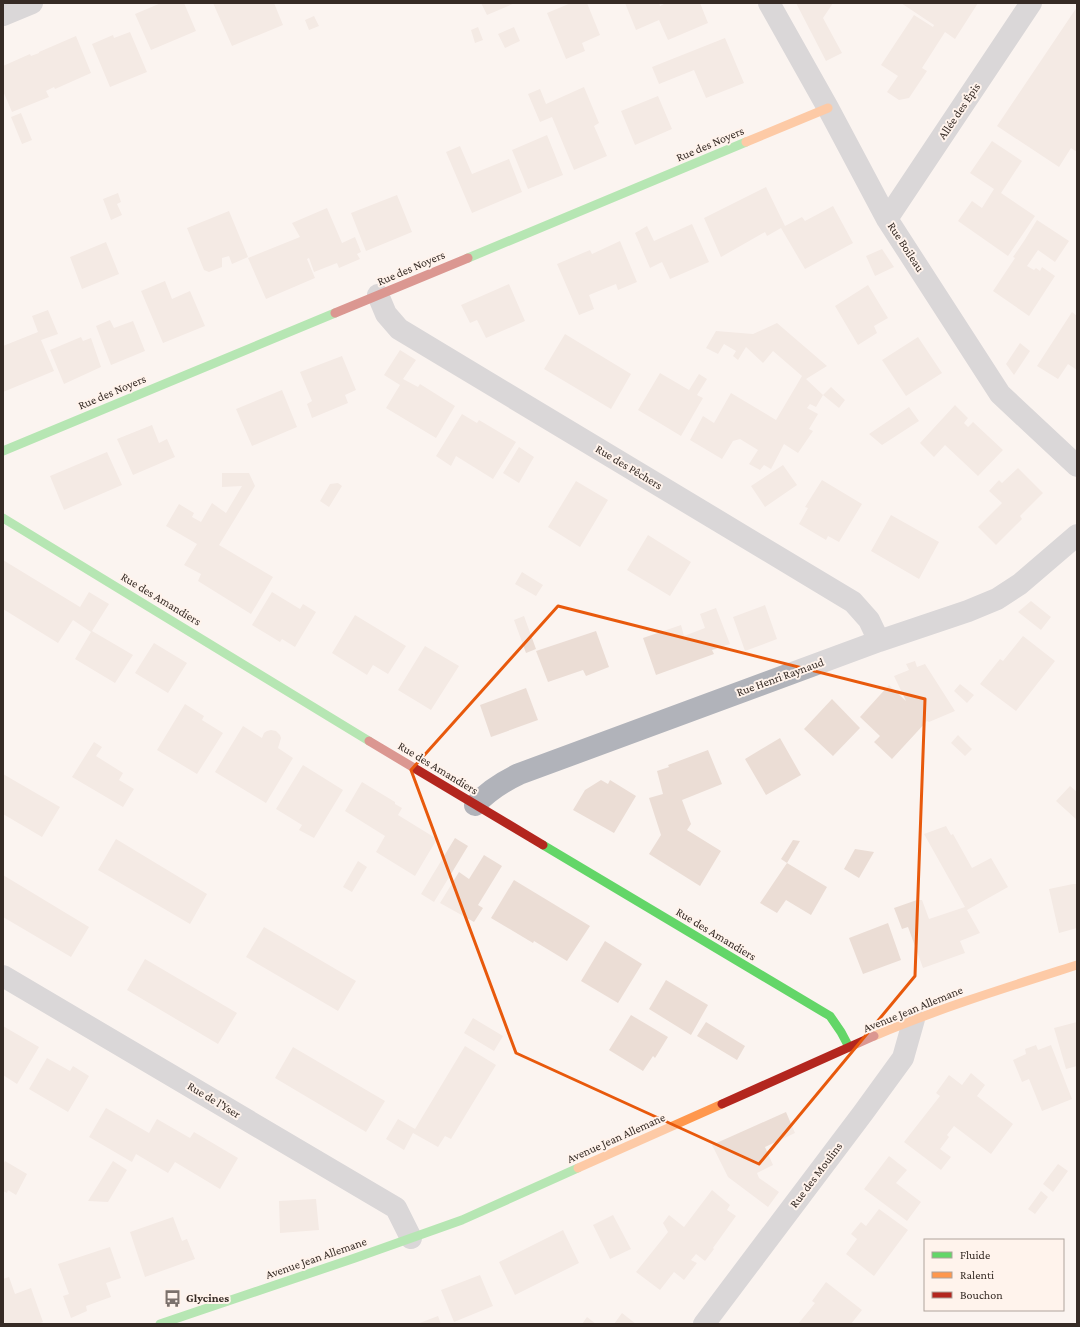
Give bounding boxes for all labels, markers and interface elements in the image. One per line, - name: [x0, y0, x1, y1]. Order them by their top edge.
- street label: Allée des Épis: [935, 80, 983, 142]
- street label: Rue des Noyers: [674, 123, 746, 165]
- street label: Rue Boileau: [885, 220, 928, 275]
- street label: Rue des Noyers: [375, 247, 447, 289]
- street label: Rue des Noyers: [76, 371, 148, 413]
- street label: Rue des Pêchers: [593, 442, 665, 493]
- street label: Rue des Amandiers: [118, 570, 204, 629]
- street label: Rue Henri Raynaud: [734, 654, 826, 699]
- street label: Rue des Amandiers: [395, 739, 481, 798]
- street label: Rue des Amandiers: [673, 905, 759, 964]
- street label: Avenue Jean Allemane: [861, 983, 965, 1035]
- street label: Rue de l'Yser: [185, 1079, 244, 1122]
- street label: Avenue Jean Allemane: [565, 1110, 667, 1166]
- street label: Rue des Moulins: [787, 1139, 845, 1211]
- street label: Avenue Jean Allemane: [264, 1234, 368, 1282]
- legend: [924, 1239, 1064, 1311]
- text: Fluide: [960, 1248, 990, 1262]
- text: Ralenti: [960, 1268, 994, 1282]
- bus stop icon: Glycines: [163, 1288, 183, 1308]
- text: Bouchon: [960, 1288, 1003, 1302]
- place label: Glycines: [186, 1291, 229, 1305]

